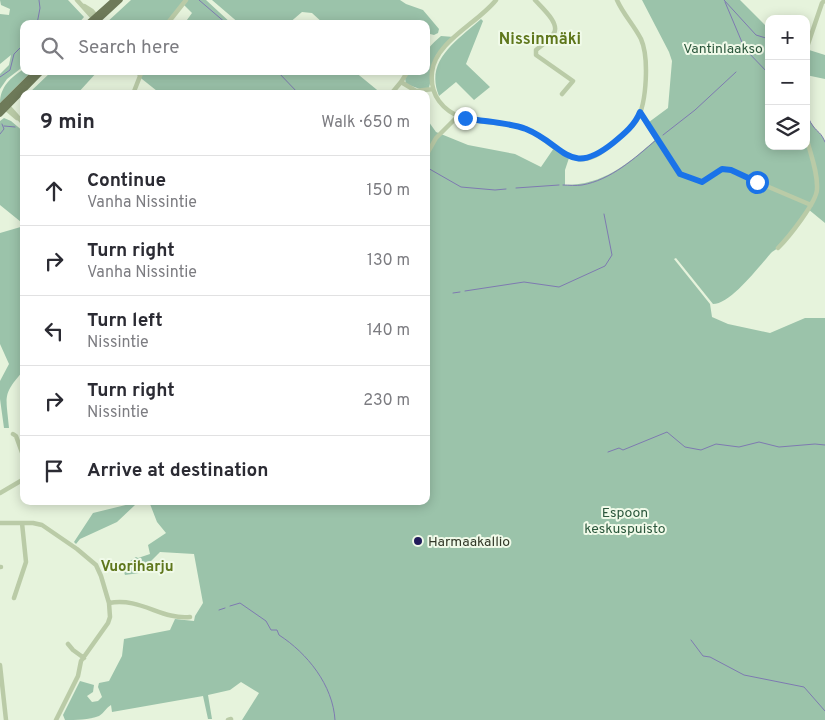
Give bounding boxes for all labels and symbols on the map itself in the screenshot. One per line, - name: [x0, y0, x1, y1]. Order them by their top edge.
- district label: Nissinmäki: [499, 30, 581, 50]
- park label: Vantinlaakso: [683, 41, 763, 58]
- route end: [454, 107, 477, 130]
- route start: [746, 171, 769, 194]
- park label: Espoon keskuspuisto: [584, 505, 666, 538]
- place label: Harmaakallio: [428, 534, 510, 551]
- marker: Harmaakallio: [412, 535, 424, 547]
- district label: Vuoriharju: [100, 558, 174, 577]

